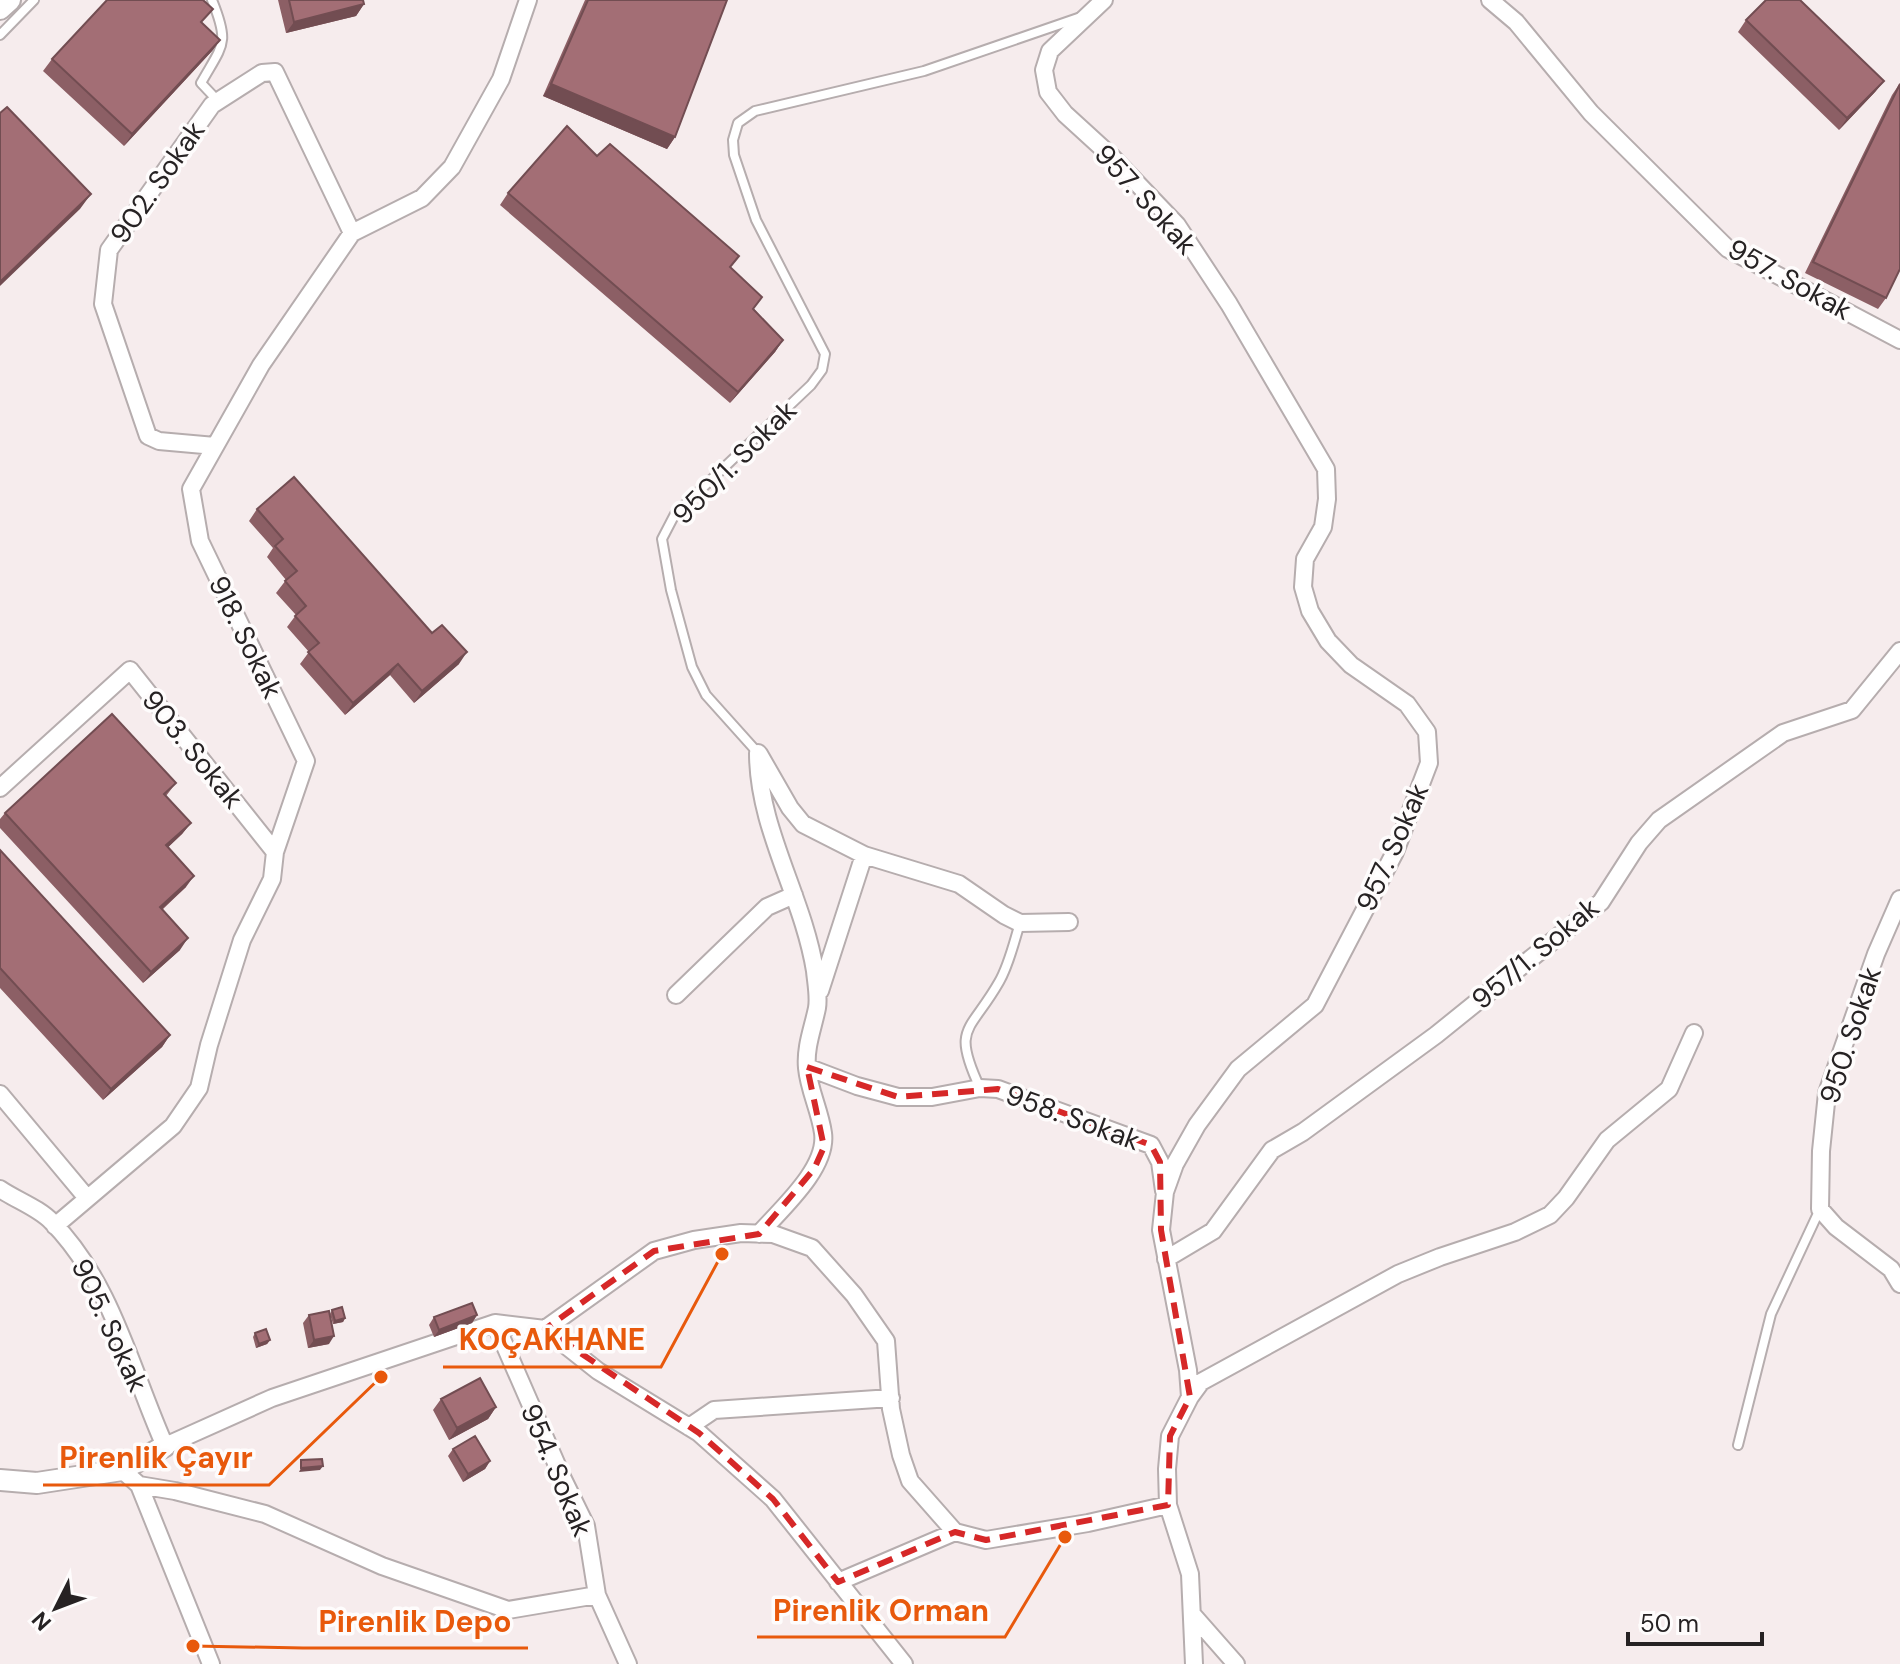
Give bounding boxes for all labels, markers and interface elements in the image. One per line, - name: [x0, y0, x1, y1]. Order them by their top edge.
- street label: 902. Sokak: [102, 114, 213, 251]
- street label: 957. Sokak: [1086, 136, 1205, 262]
- street label: 957. Sokak: [1721, 230, 1858, 329]
- street label: 950/1. Sokak: [664, 392, 805, 533]
- street label: 918. Sokak: [200, 570, 291, 705]
- street label: 903. Sokak: [133, 682, 252, 816]
- street label: 957. Sokak: [1348, 777, 1437, 917]
- street label: 957/1. Sokak: [1464, 889, 1607, 1018]
- street label: 950. Sokak: [1811, 962, 1890, 1108]
- street label: 958. Sokak: [1000, 1076, 1145, 1159]
- street label: 905. Sokak: [63, 1253, 157, 1398]
- callout: KOÇAKHANE: [443, 1313, 661, 1367]
- text: KOÇAKHANE: [459, 1320, 645, 1359]
- street label: 954. Sokak: [512, 1398, 601, 1542]
- callout: Pirenlik Çayır: [43, 1431, 269, 1485]
- text: Pirenlik Çayır: [59, 1438, 253, 1477]
- north arrow: [16, 1568, 96, 1648]
- callout: Pirenlik Orman: [757, 1583, 1005, 1637]
- text: Pirenlik Orman: [773, 1591, 989, 1630]
- callout: Pirenlik Depo: [303, 1594, 528, 1648]
- scale bar: [1628, 1596, 1762, 1646]
- text: Pirenlik Depo: [318, 1602, 512, 1641]
- text: N: [25, 1605, 58, 1637]
- text: 50 m: [1640, 1608, 1699, 1639]

